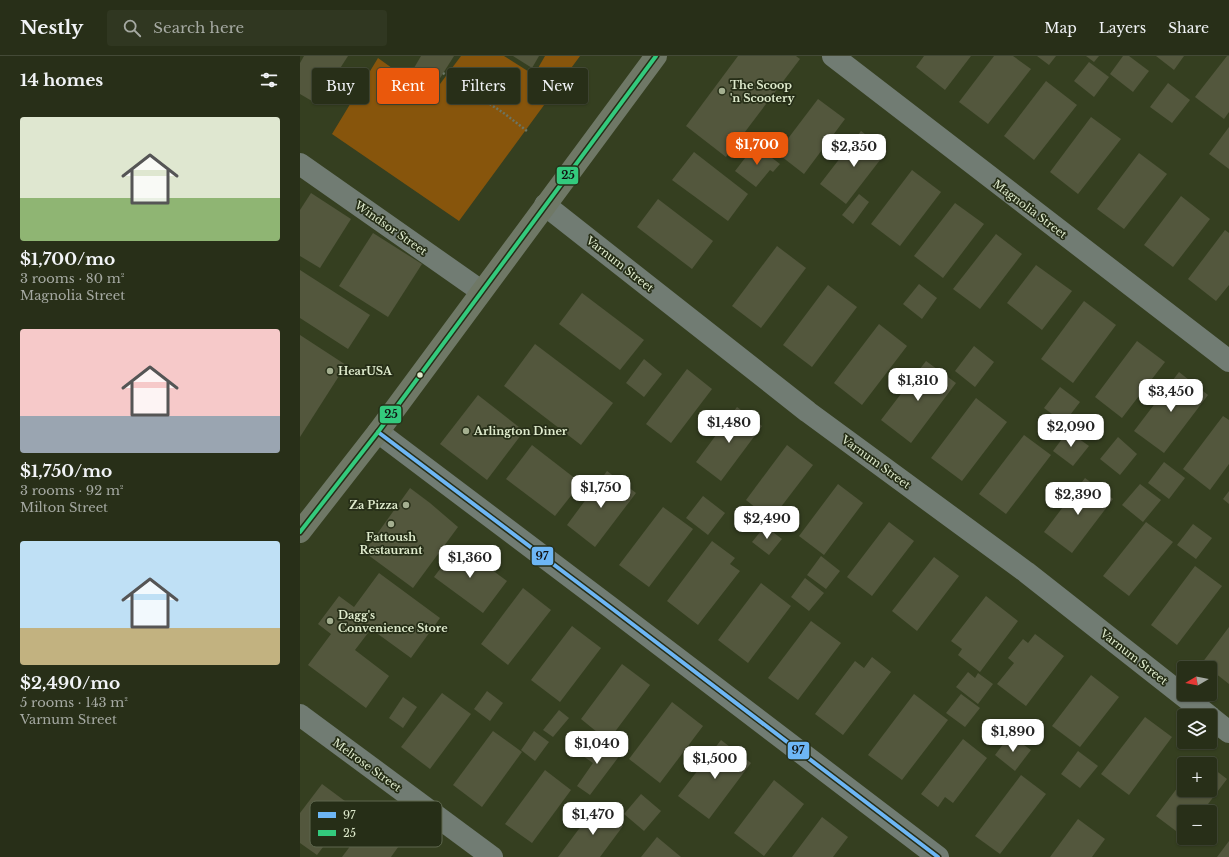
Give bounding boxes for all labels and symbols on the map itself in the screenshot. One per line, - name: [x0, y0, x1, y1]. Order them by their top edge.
- place label: The Scoop 'n Scootery: [730, 78, 795, 105]
- marker: The Scoop 'n Scootery: [717, 86, 727, 96]
- pin: $1,700: [724, 132, 790, 166]
- pin: $2,350: [821, 134, 887, 168]
- line badge: 25: [556, 166, 579, 185]
- text: 25: [561, 168, 575, 182]
- street label: Magnolia Street: [990, 177, 1070, 242]
- street label: Windsor Street: [351, 197, 431, 259]
- street label: Varnum Street: [583, 233, 657, 295]
- place label: HearUSA: [338, 364, 393, 378]
- marker: HearUSA: [325, 366, 335, 376]
- pin: $1,310: [885, 368, 951, 402]
- unlabelled marker: [415, 370, 425, 380]
- pin: $3,450: [1138, 379, 1204, 413]
- line badge: 25: [379, 405, 402, 424]
- text: 25: [384, 407, 398, 421]
- pin: $1,480: [696, 410, 762, 444]
- pin: $2,090: [1038, 414, 1104, 448]
- place label: Arlington Diner: [473, 424, 568, 438]
- marker: Arlington Diner: [461, 426, 471, 436]
- street label: Varnum Street: [838, 432, 914, 492]
- pin: $1,750: [568, 475, 634, 509]
- pin: $2,390: [1045, 482, 1111, 516]
- place label: Za Pizza: [349, 498, 399, 512]
- marker: Za Pizza: [401, 500, 411, 510]
- pin: $2,490: [734, 506, 800, 540]
- marker: Fattoush Restaurant: [386, 519, 396, 529]
- place label: Fattoush Restaurant: [360, 530, 423, 557]
- pin: $1,360: [437, 545, 503, 579]
- line badge: 97: [531, 546, 554, 566]
- text: 97: [535, 549, 549, 563]
- place label: Dagg's Convenience Store: [338, 608, 448, 635]
- marker: Dagg's Convenience Store: [325, 616, 335, 626]
- street label: Varnum Street: [1097, 626, 1171, 688]
- north arrow: [1177, 661, 1217, 701]
- pin: $1,890: [980, 719, 1046, 753]
- pin: $1,040: [564, 731, 630, 765]
- street label: Melrose Street: [330, 735, 405, 795]
- line badge: 97: [787, 741, 810, 760]
- text: 97: [791, 743, 805, 757]
- pin: $1,500: [682, 746, 748, 780]
- legend: [310, 801, 442, 847]
- pin: $1,470: [560, 802, 626, 836]
- text: 97: [343, 808, 356, 822]
- text: 25: [343, 826, 356, 840]

